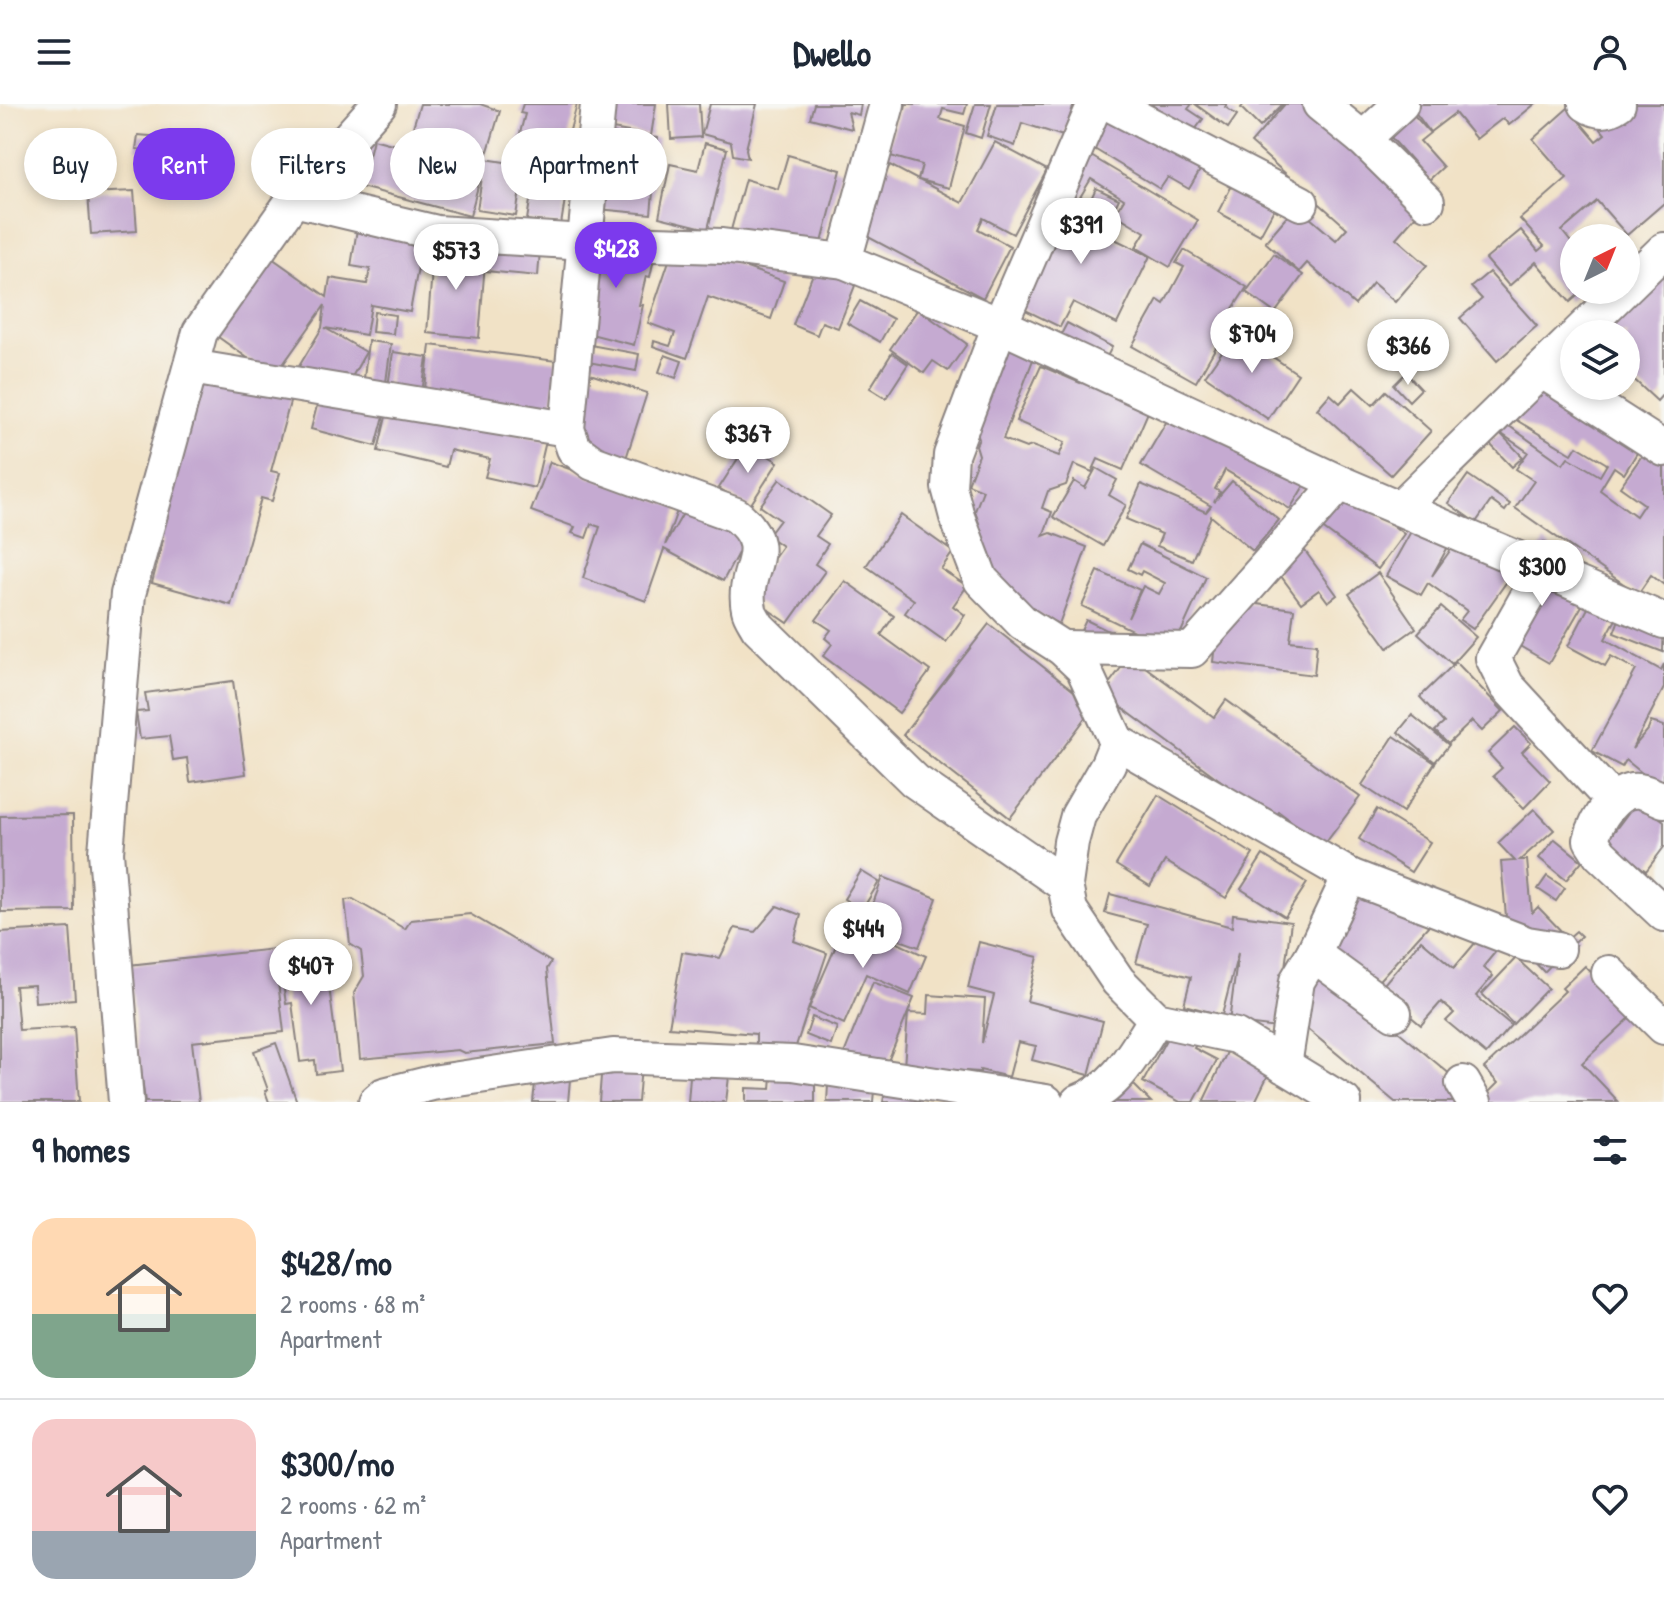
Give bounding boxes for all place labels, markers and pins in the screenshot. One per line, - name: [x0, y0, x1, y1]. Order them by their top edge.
- pin: $391: [1034, 198, 1128, 266]
- pin: $428: [569, 222, 663, 290]
- pin: $573: [409, 224, 503, 292]
- pin: $704: [1205, 307, 1299, 375]
- pin: $366: [1361, 319, 1455, 387]
- pin: $367: [701, 407, 795, 475]
- pin: $300: [1495, 540, 1589, 608]
- pin: $444: [816, 902, 910, 970]
- pin: $407: [264, 939, 358, 1007]

